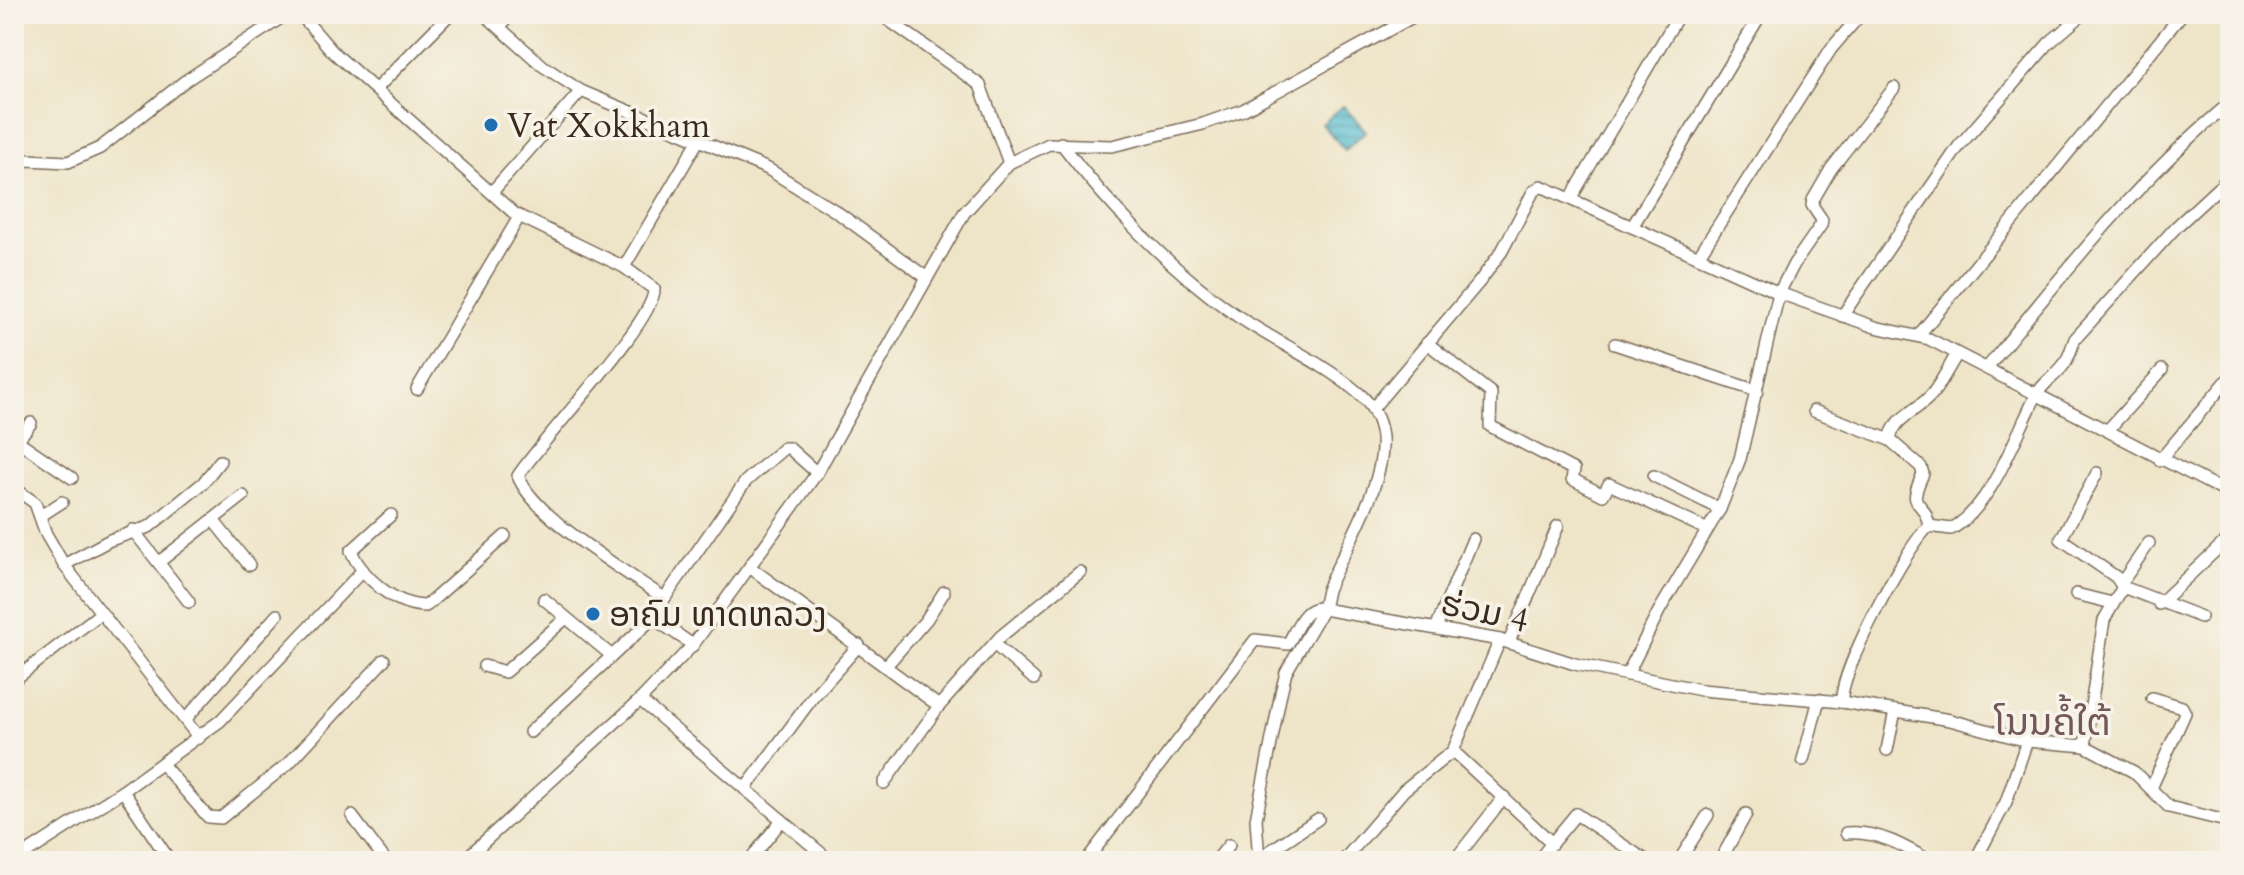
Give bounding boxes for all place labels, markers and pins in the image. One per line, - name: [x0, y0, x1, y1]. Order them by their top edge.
- place label: Vat Xokkham: [507, 103, 710, 149]
- marker: Vat Xokkham: [482, 116, 500, 134]
- place label: ອາຄົມ ທາດຫລວງ: [609, 592, 827, 638]
- marker: ອາຄົມ ທາດຫລວງ: [584, 605, 602, 623]

